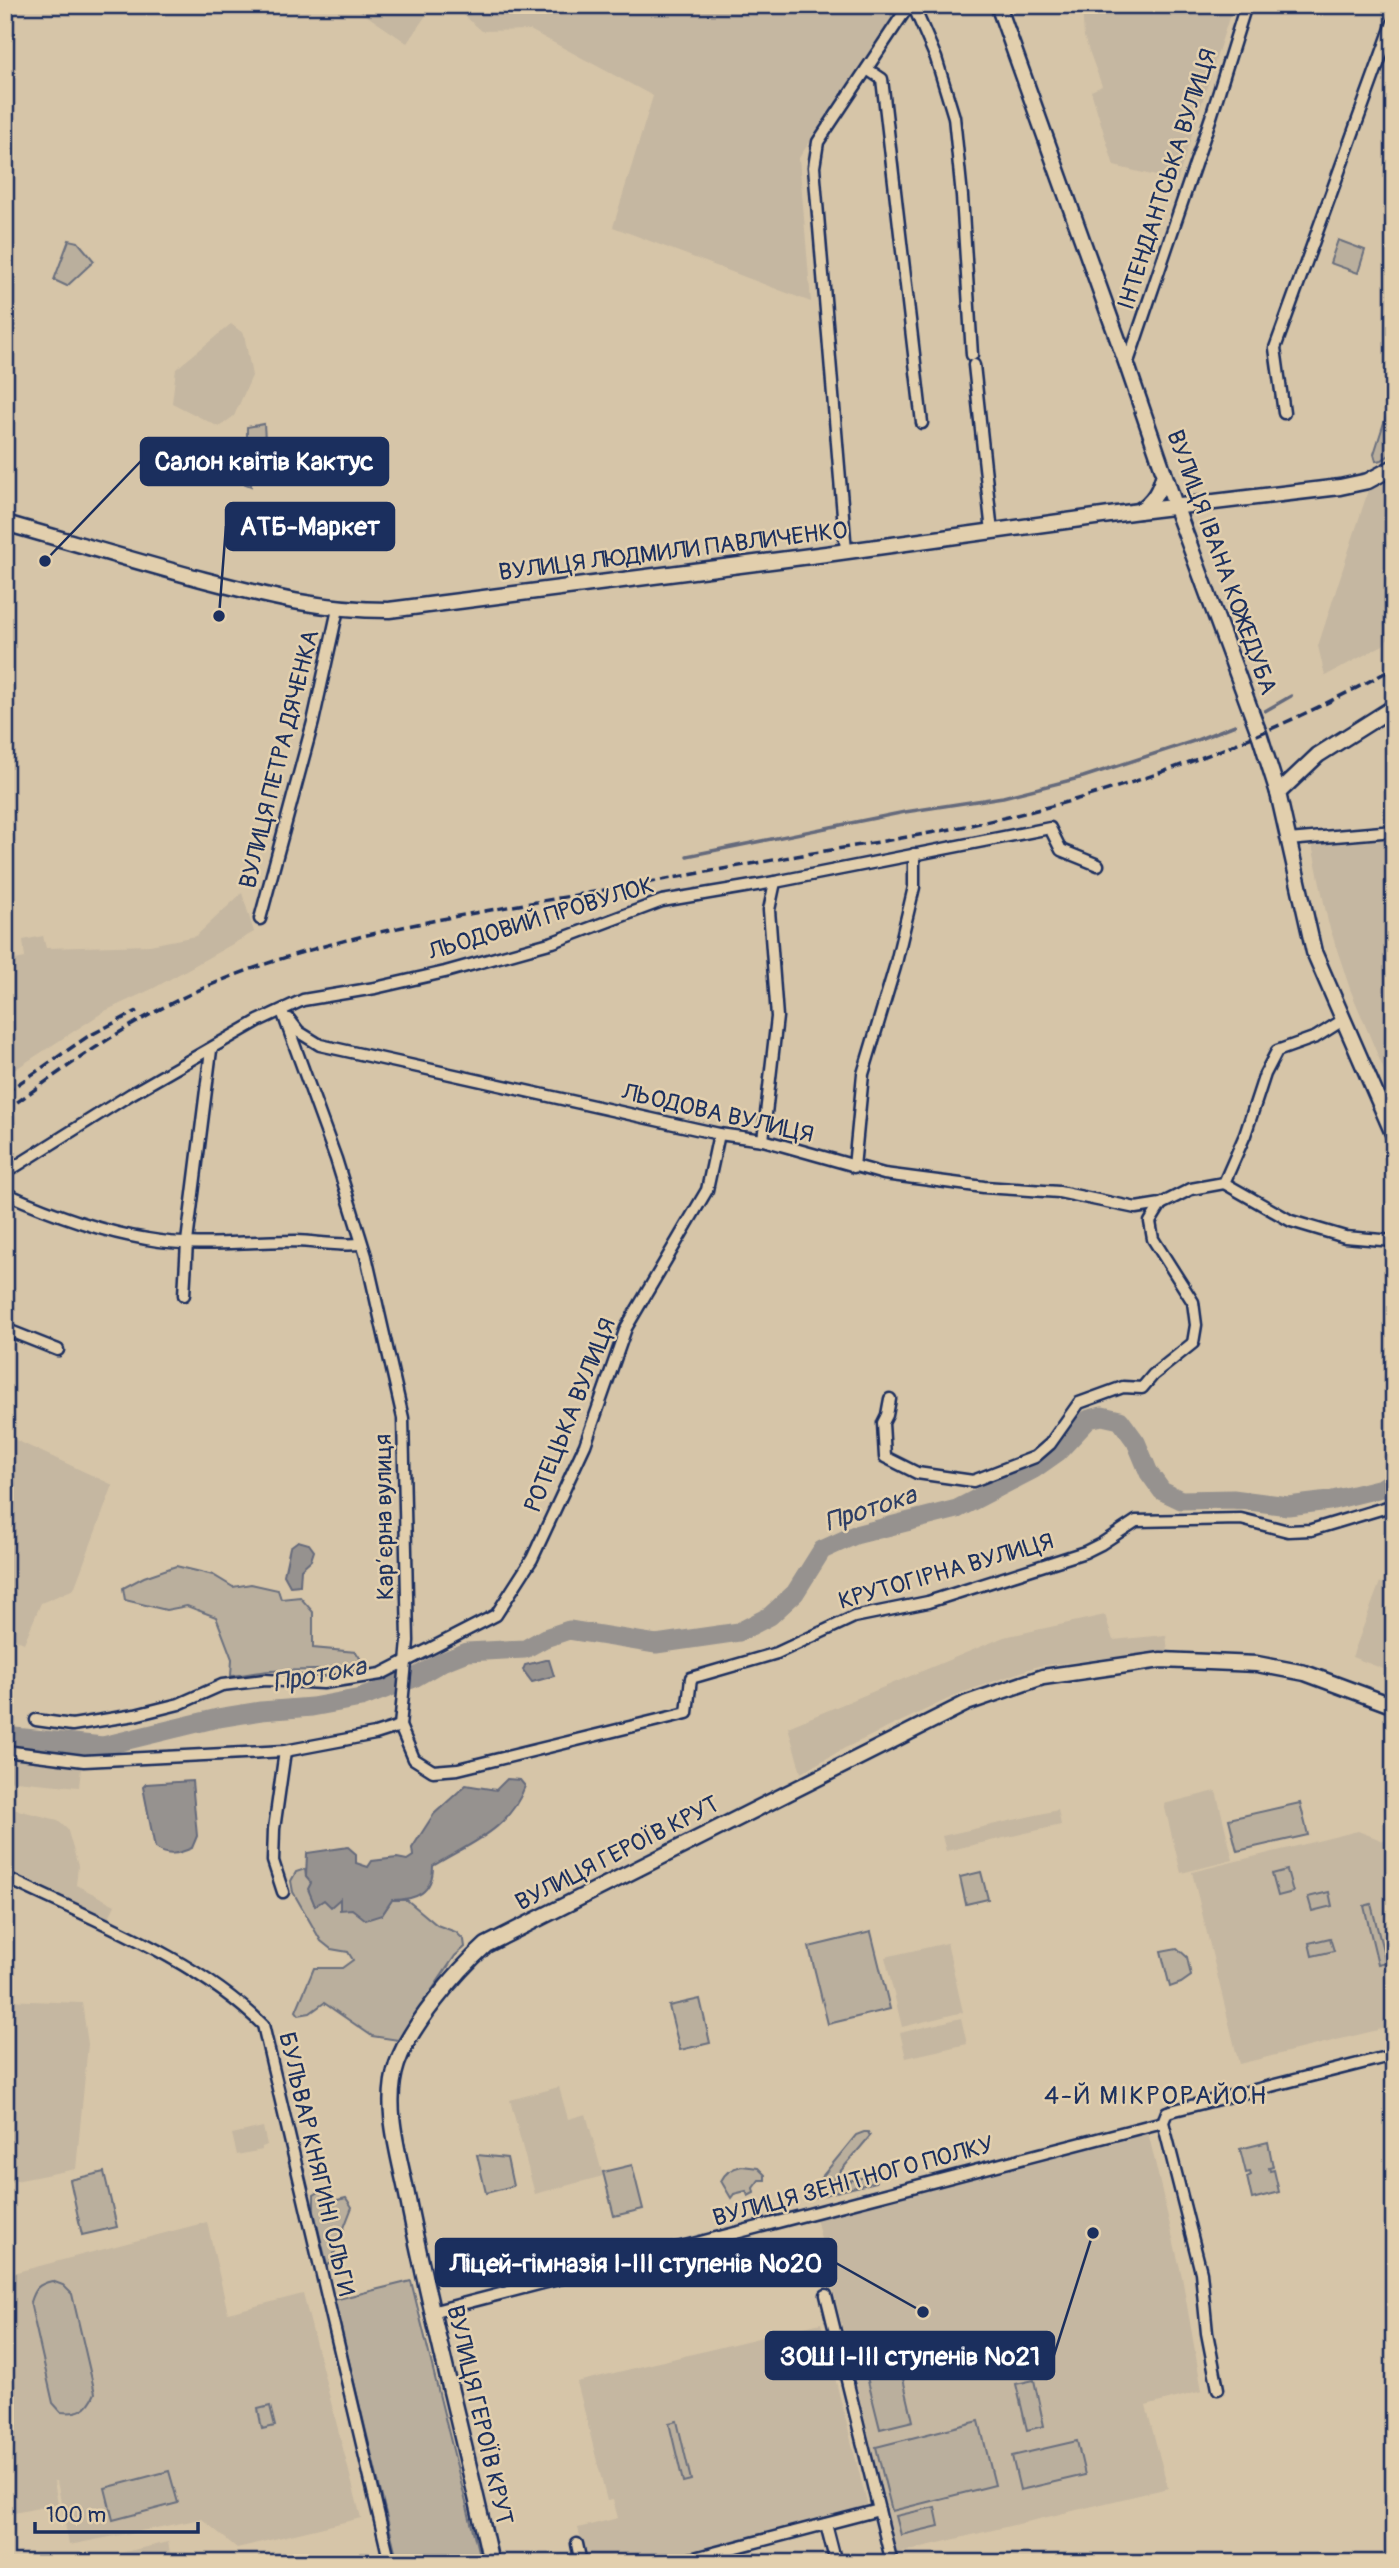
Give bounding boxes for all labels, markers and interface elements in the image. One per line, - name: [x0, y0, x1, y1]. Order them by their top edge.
- street label: ІНТЕНДАНТСЬКА ВУЛИЦЯ: [1112, 45, 1223, 313]
- street label: ВУЛИЦЯ ІВАНА КОЖЕДУБА: [1160, 426, 1283, 698]
- callout: Салон квітів Кактус: [141, 438, 388, 485]
- text: Салон квітів Кактус: [154, 446, 374, 478]
- callout: АТБ-Маркет: [226, 503, 394, 550]
- text: АТБ-Маркет: [240, 511, 381, 543]
- street label: ВУЛИЦЯ ЛЮДМИЛИ ПАВЛИЧЕНКО: [497, 516, 849, 587]
- street label: ВУЛИЦЯ ПЕТРА ДЯЧЕНКА: [233, 627, 326, 891]
- street label: ЛЬОДОВИЙ ПРОВУЛОК: [424, 870, 657, 967]
- street label: ЛЬОДОВА ВУЛИЦЯ: [618, 1077, 817, 1150]
- street label: РОТЕЦЬКА ВУЛИЦЯ: [518, 1314, 623, 1516]
- street label: Карʼєрна вулиця: [369, 1434, 400, 1600]
- water label: Протока: [821, 1479, 922, 1539]
- street label: КРУТОГІРНА ВУЛИЦЯ: [835, 1527, 1057, 1616]
- water label: Протока: [270, 1650, 370, 1700]
- street label: ВУЛИЦЯ ГЕРОЇВ КРУТ: [511, 1790, 724, 1917]
- street label: БУЛЬВАР КНЯГИНІ ОЛЬГИ: [272, 2029, 361, 2299]
- district label: 4-Й МІКРОРАЙОН: [1044, 2080, 1268, 2112]
- street label: ВУЛИЦЯ ЗЕНІТНОГО ПОЛКУ: [709, 2130, 997, 2233]
- callout: Ліцей-гімназія I-III ступенів №20: [436, 2239, 836, 2286]
- text: Ліцей-гімназія I-III ступенів №20: [449, 2248, 822, 2280]
- street label: ВУЛИЦЯ ГЕРОЇВ КРУТ: [440, 2302, 519, 2528]
- callout: ЗОШ І-ІІІ ступенів №21: [766, 2332, 1054, 2379]
- text: ЗОШ І-ІІІ ступенів №21: [780, 2341, 1040, 2373]
- scale bar: [35, 2491, 198, 2535]
- text: 100 m: [46, 2502, 106, 2529]

